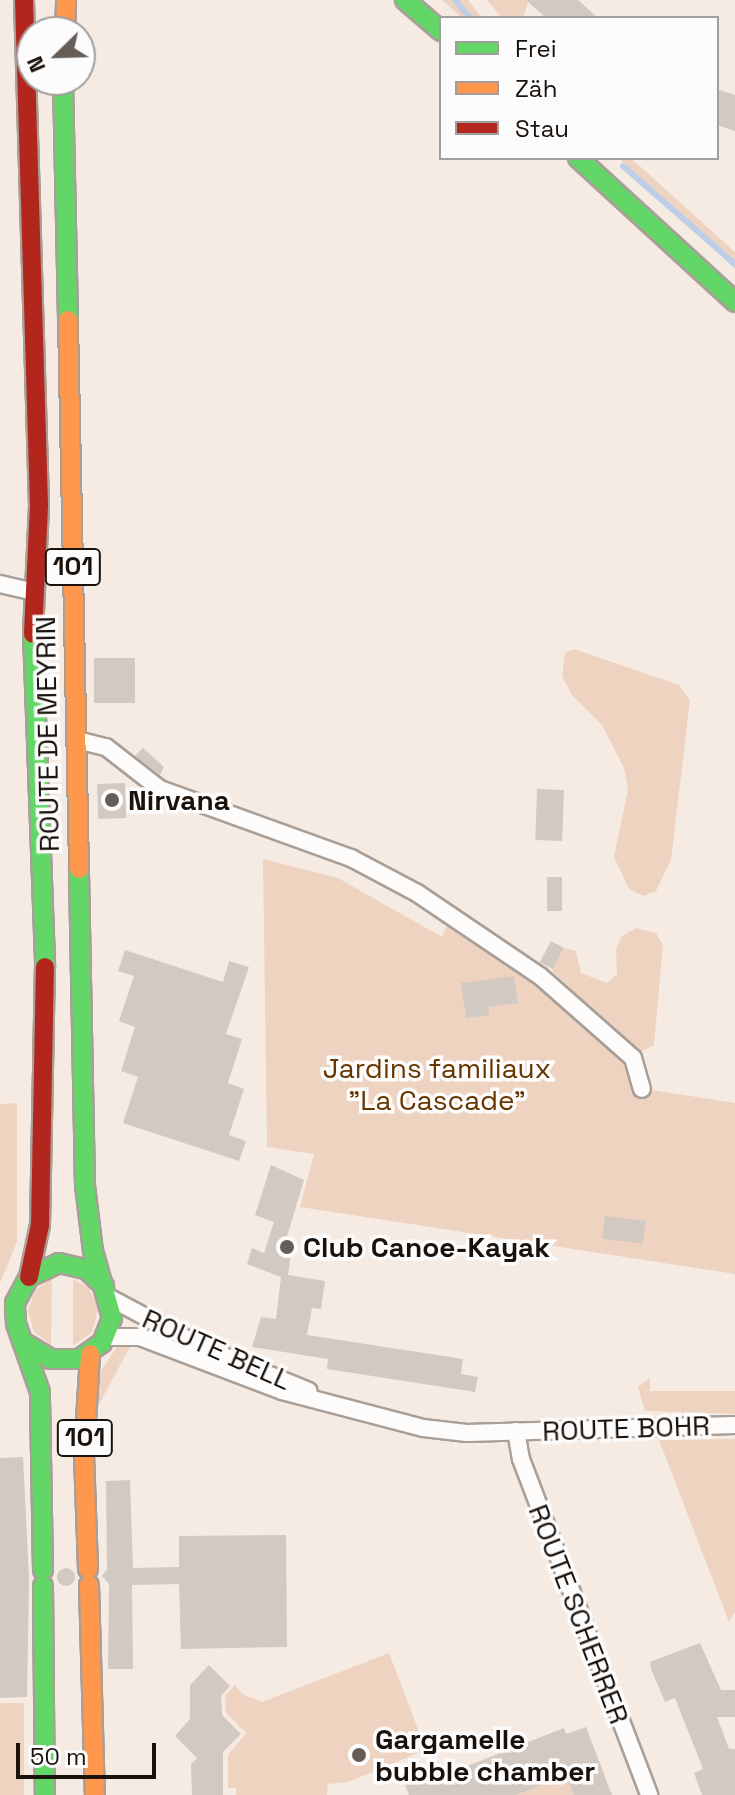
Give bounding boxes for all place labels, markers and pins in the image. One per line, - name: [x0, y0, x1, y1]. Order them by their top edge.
- place label: Nirvana: [128, 783, 230, 817]
- marker: Nirvana: [103, 791, 121, 809]
- place label: Club Canoe-Kayak: [303, 1230, 550, 1264]
- marker: Club Canoe-Kayak: [278, 1238, 296, 1256]
- place label: Gargamelle bubble chamber: [375, 1722, 595, 1788]
- marker: Gargamelle bubble chamber: [350, 1746, 368, 1764]

